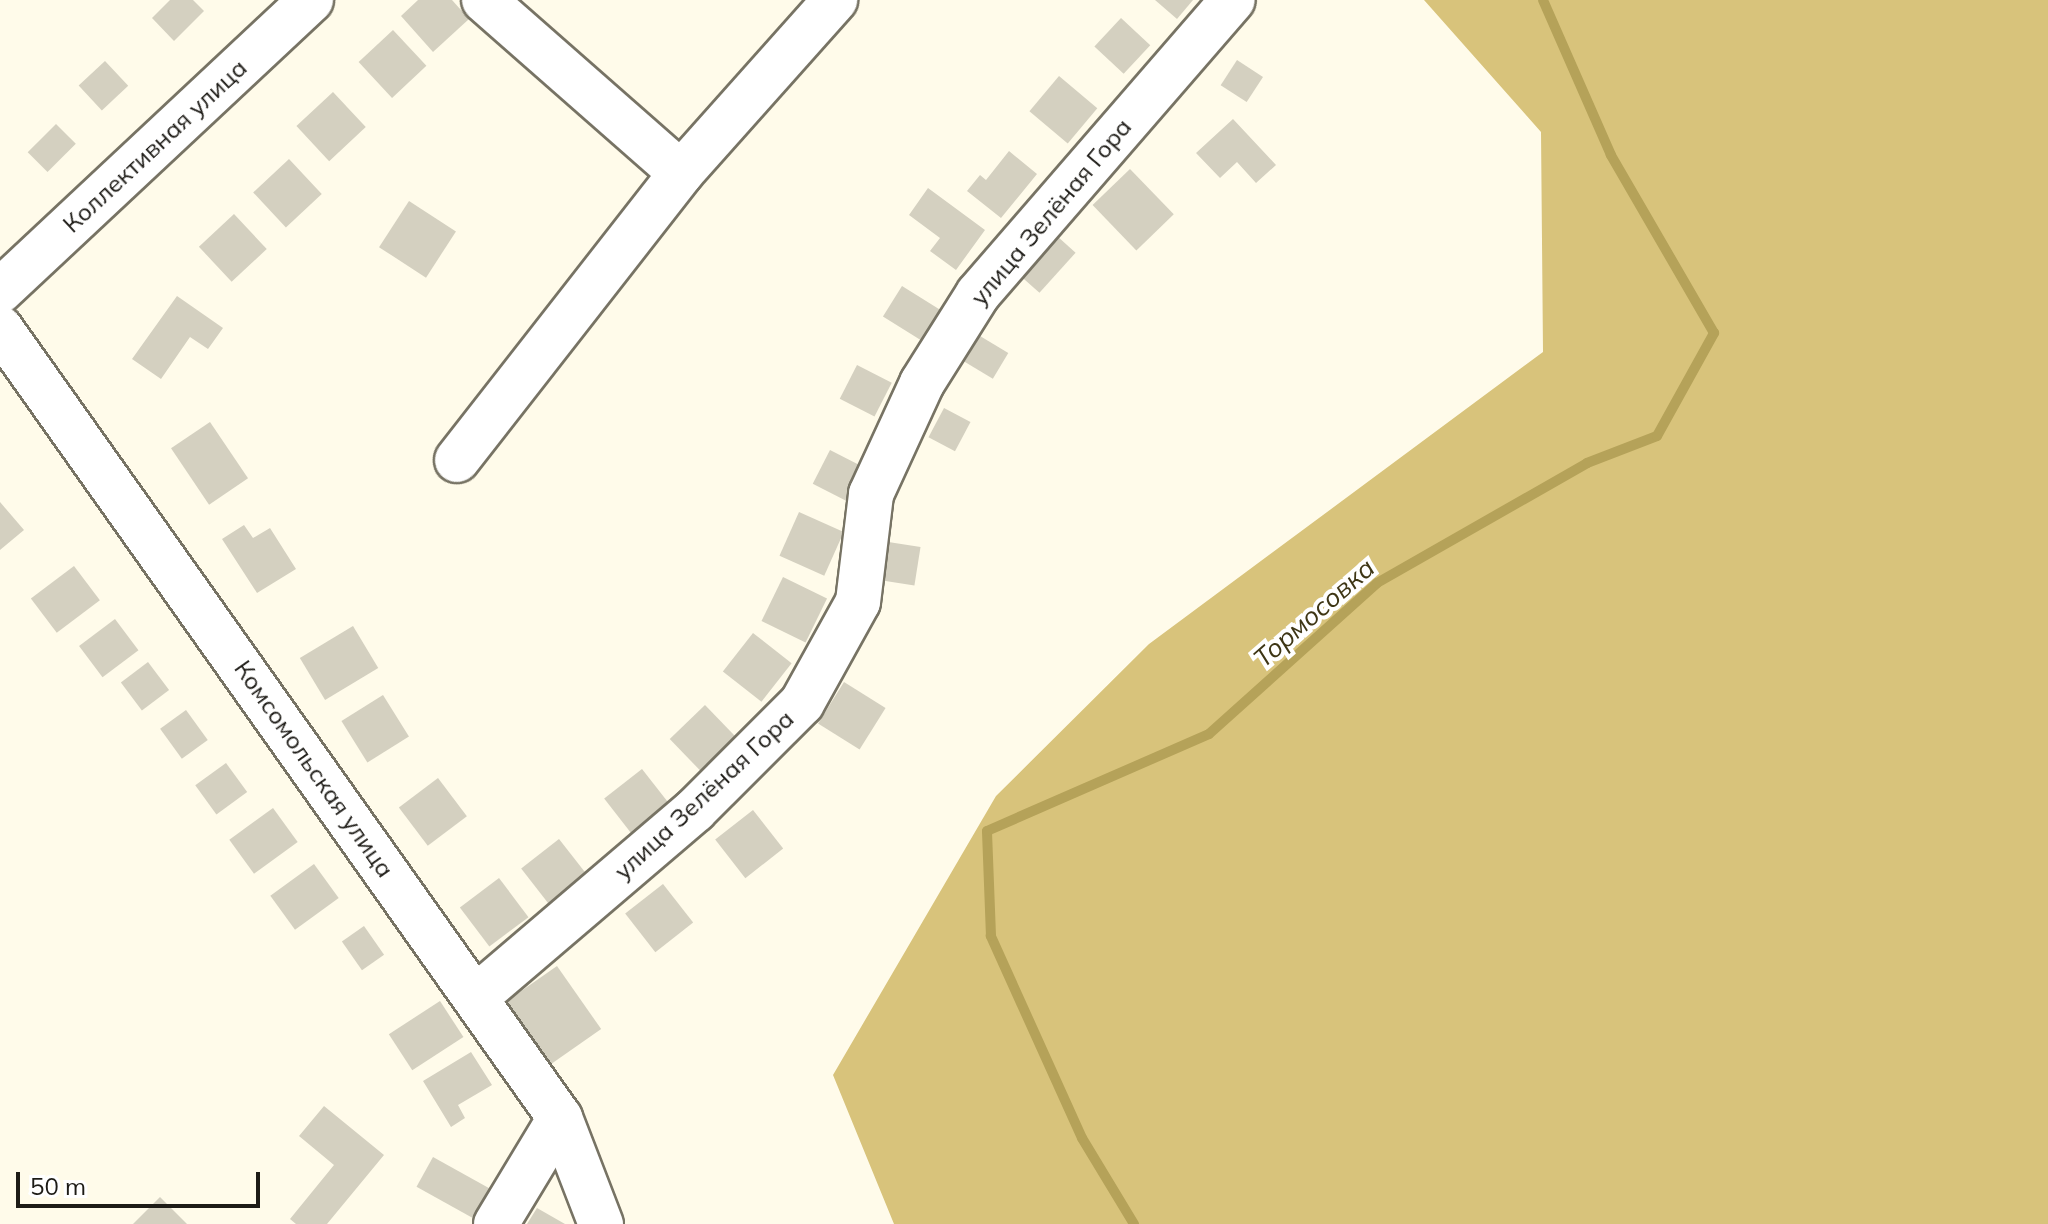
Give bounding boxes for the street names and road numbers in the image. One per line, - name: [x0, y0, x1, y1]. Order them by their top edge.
- street label: Коллективная улица: [57, 53, 253, 239]
- street label: улица Зелёная Гора: [965, 113, 1137, 311]
- street label: Комсомольская улица: [228, 655, 400, 883]
- street label: улица Зелёная Гора: [608, 704, 800, 886]

